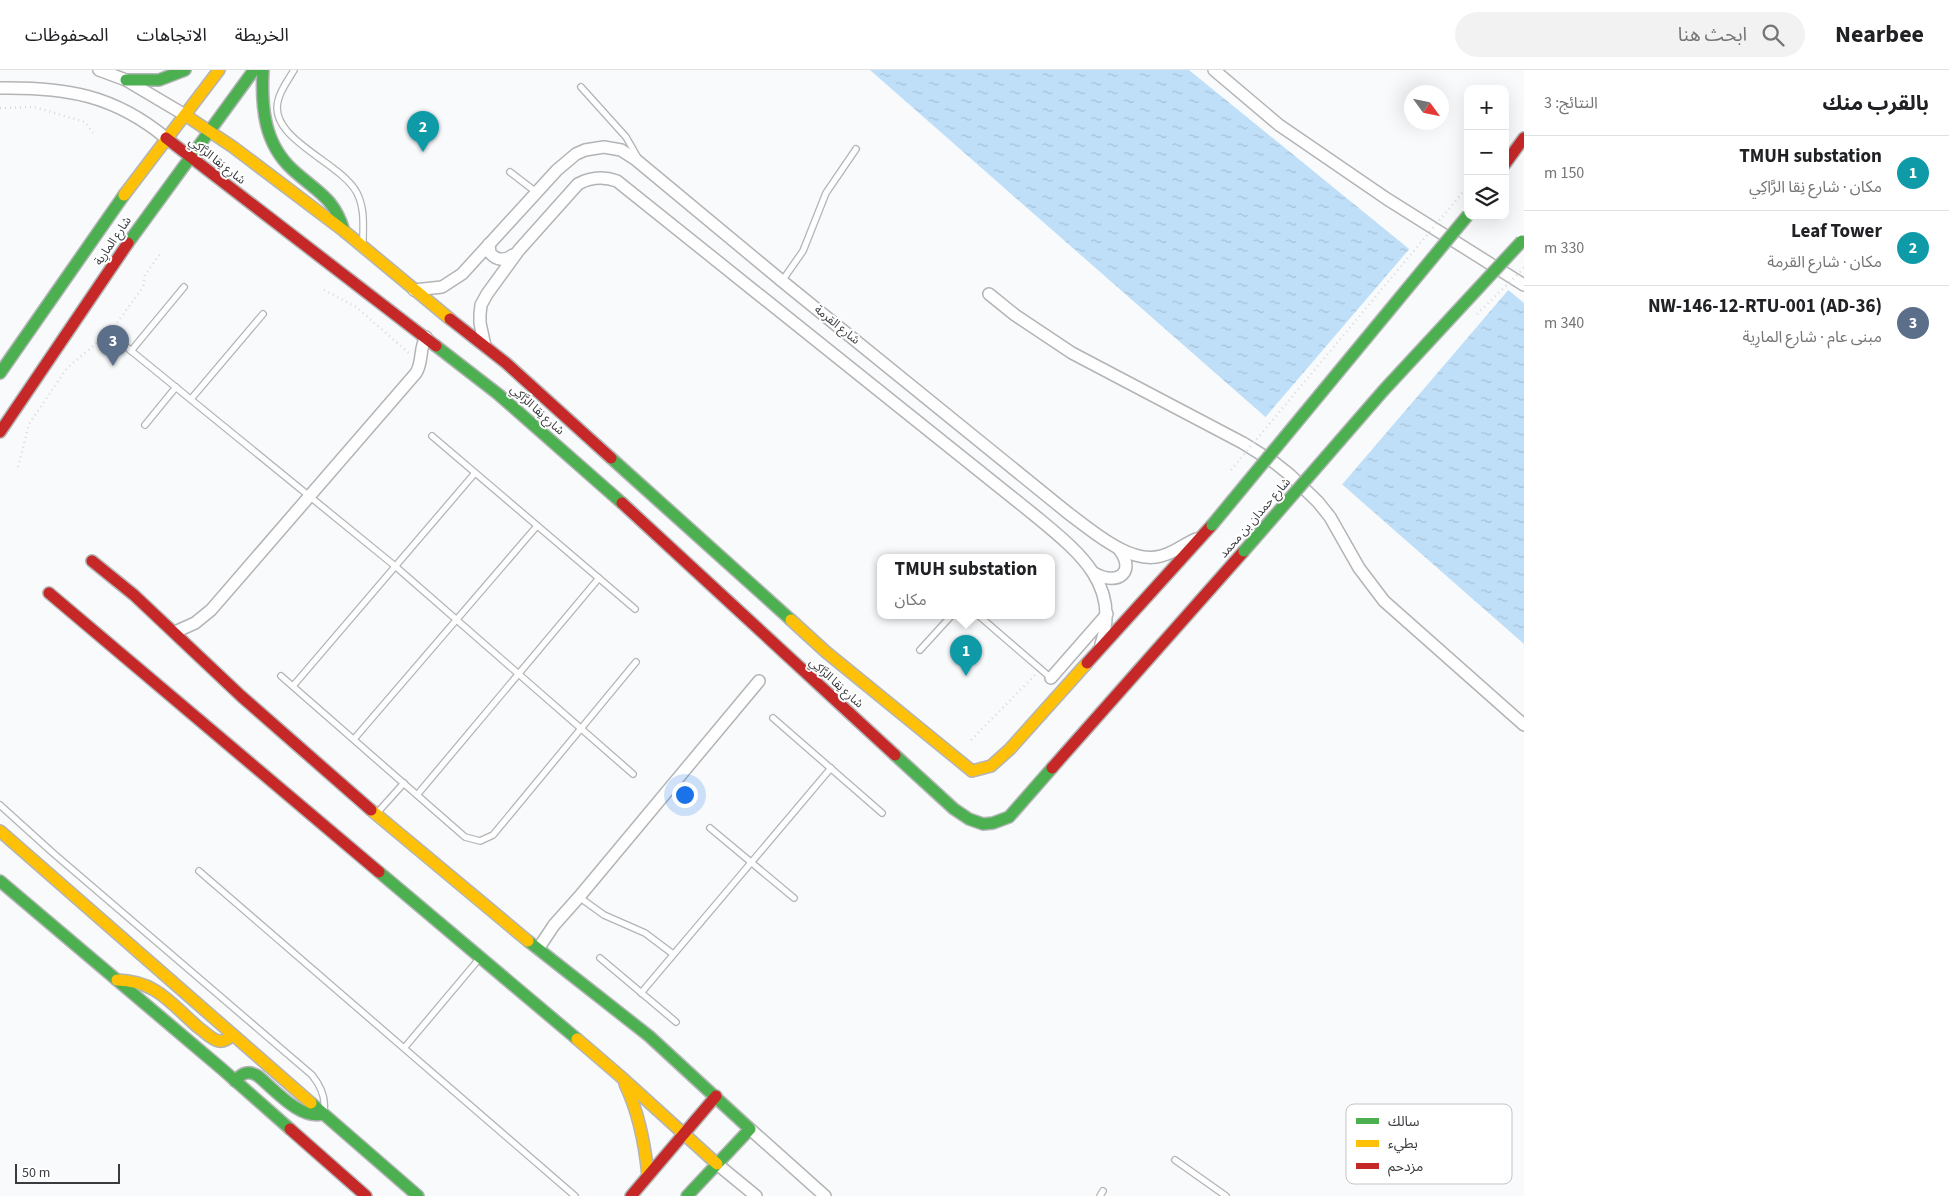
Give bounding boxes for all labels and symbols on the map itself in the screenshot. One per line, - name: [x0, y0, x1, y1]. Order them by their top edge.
- north arrow: [1404, 85, 1449, 130]
- pin: 2: [407, 111, 439, 152]
- street label: شارع نِقا الرَّاكِي: [185, 133, 249, 189]
- street label: شارع المارِية: [90, 213, 136, 269]
- street label: شارع القرمة: [811, 301, 863, 349]
- pin: 3: [97, 325, 129, 366]
- street label: شارع نِقا الرَّاكِي: [506, 381, 568, 440]
- street label: شارع حمدان بن محمد: [1215, 474, 1295, 562]
- pin: 1: [950, 635, 982, 676]
- street label: شارع نِقا الرَّاكِي: [805, 654, 867, 713]
- your location: [672, 782, 698, 808]
- legend: [1346, 1104, 1512, 1184]
- text: سالك: [1388, 1112, 1420, 1132]
- text: بطيء: [1388, 1134, 1418, 1154]
- text: مزدحم: [1388, 1157, 1423, 1177]
- scale bar: [15, 1161, 120, 1184]

